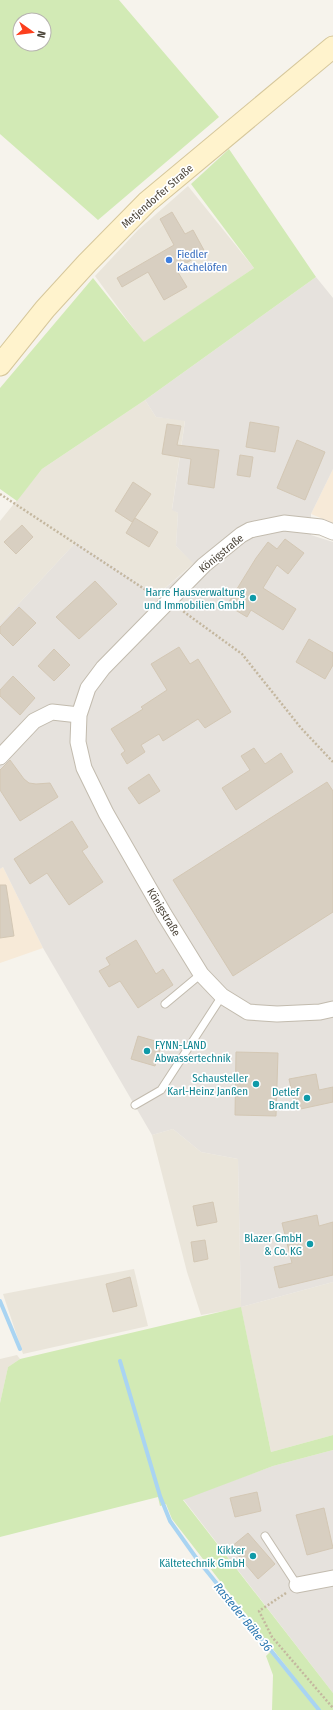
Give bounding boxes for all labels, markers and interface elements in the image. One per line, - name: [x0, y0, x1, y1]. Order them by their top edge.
- north arrow: [12, 12, 52, 52]
- text: N: [34, 30, 48, 39]
- street label: Metjendorfer Straße: [119, 162, 196, 231]
- place label: Fiedler Kachelöfen: [177, 248, 227, 274]
- marker: Fiedler Kachelöfen: [164, 255, 174, 265]
- street label: Königstraße: [196, 531, 246, 575]
- place label: Harre Hausverwaltung und Immobilien GmbH: [144, 586, 246, 612]
- marker: Harre Hausverwaltung und Immobilien GmbH: [248, 593, 258, 603]
- street label: Königstraße: [144, 886, 183, 939]
- place label: FYNN-LAND Abwassertechnik: [155, 1039, 232, 1065]
- marker: FYNN-LAND Abwassertechnik: [142, 1046, 152, 1056]
- place label: Schausteller Karl-Heinz Janßen: [167, 1072, 248, 1098]
- marker: Schausteller Karl-Heinz Janßen: [251, 1079, 261, 1089]
- place label: Detlef Brandt: [269, 1086, 300, 1112]
- marker: Detlef Brandt: [302, 1093, 312, 1103]
- place label: Blazer GmbH & Co. KG: [244, 1232, 302, 1258]
- marker: Blazer GmbH & Co. KG: [305, 1239, 315, 1249]
- place label: Kikker Kältetechnik GmbH: [159, 1544, 245, 1570]
- marker: Kikker Kältetechnik GmbH: [248, 1551, 258, 1561]
- water label: Rasteder Bäke 36: [211, 1580, 275, 1654]

